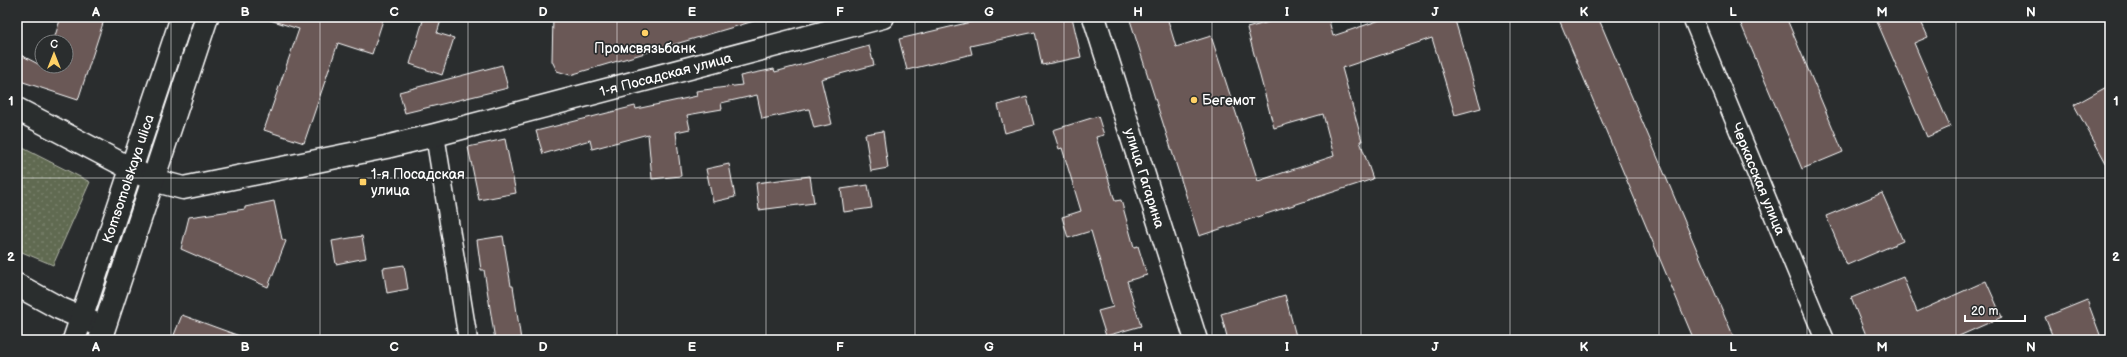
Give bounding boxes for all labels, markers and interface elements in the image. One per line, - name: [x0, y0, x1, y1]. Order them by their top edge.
- text: A: [91, 4, 100, 20]
- text: B: [240, 4, 250, 20]
- text: C: [389, 4, 399, 20]
- text: D: [538, 4, 548, 20]
- text: E: [688, 4, 697, 20]
- text: F: [836, 4, 844, 20]
- text: G: [984, 4, 994, 20]
- text: H: [1133, 4, 1143, 20]
- text: I: [1285, 4, 1289, 20]
- text: J: [1431, 4, 1439, 20]
- text: K: [1580, 4, 1589, 20]
- text: L: [1729, 4, 1737, 20]
- text: M: [1876, 4, 1888, 20]
- text: N: [2026, 4, 2036, 20]
- marker: Промсвязьбанк: [640, 28, 650, 38]
- north arrow: [34, 34, 74, 74]
- text: С: [50, 38, 58, 51]
- place label: Промсвязьбанк: [594, 40, 696, 57]
- street label: 1-я Посадская улица: [598, 49, 734, 100]
- place label: Бегемот: [1202, 92, 1256, 109]
- text: 1: [8, 93, 14, 109]
- text: 1: [2113, 93, 2119, 109]
- marker: Бегемот: [1189, 95, 1199, 105]
- street label: Komsomolskaya ulica: [99, 112, 158, 246]
- street label: Черкасская улица: [1727, 120, 1789, 238]
- street label: улица Гагарина: [1121, 126, 1168, 231]
- place label: 1-я Посадская улица: [371, 166, 465, 199]
- marker: 1-я Посадская улица: [358, 177, 368, 187]
- text: 2: [7, 249, 15, 265]
- text: 2: [2112, 249, 2120, 265]
- scale bar: [1965, 297, 2025, 323]
- text: 20 m: [1971, 304, 1998, 319]
- text: A: [91, 339, 100, 355]
- text: B: [240, 339, 250, 355]
- text: C: [389, 339, 399, 355]
- text: D: [538, 339, 548, 355]
- text: E: [688, 339, 697, 355]
- text: F: [836, 339, 844, 355]
- text: G: [984, 339, 994, 355]
- text: H: [1133, 339, 1143, 355]
- text: I: [1285, 339, 1289, 355]
- text: J: [1431, 339, 1439, 355]
- text: K: [1580, 339, 1589, 355]
- text: L: [1729, 339, 1737, 355]
- text: M: [1876, 339, 1888, 355]
- text: N: [2026, 339, 2036, 355]

